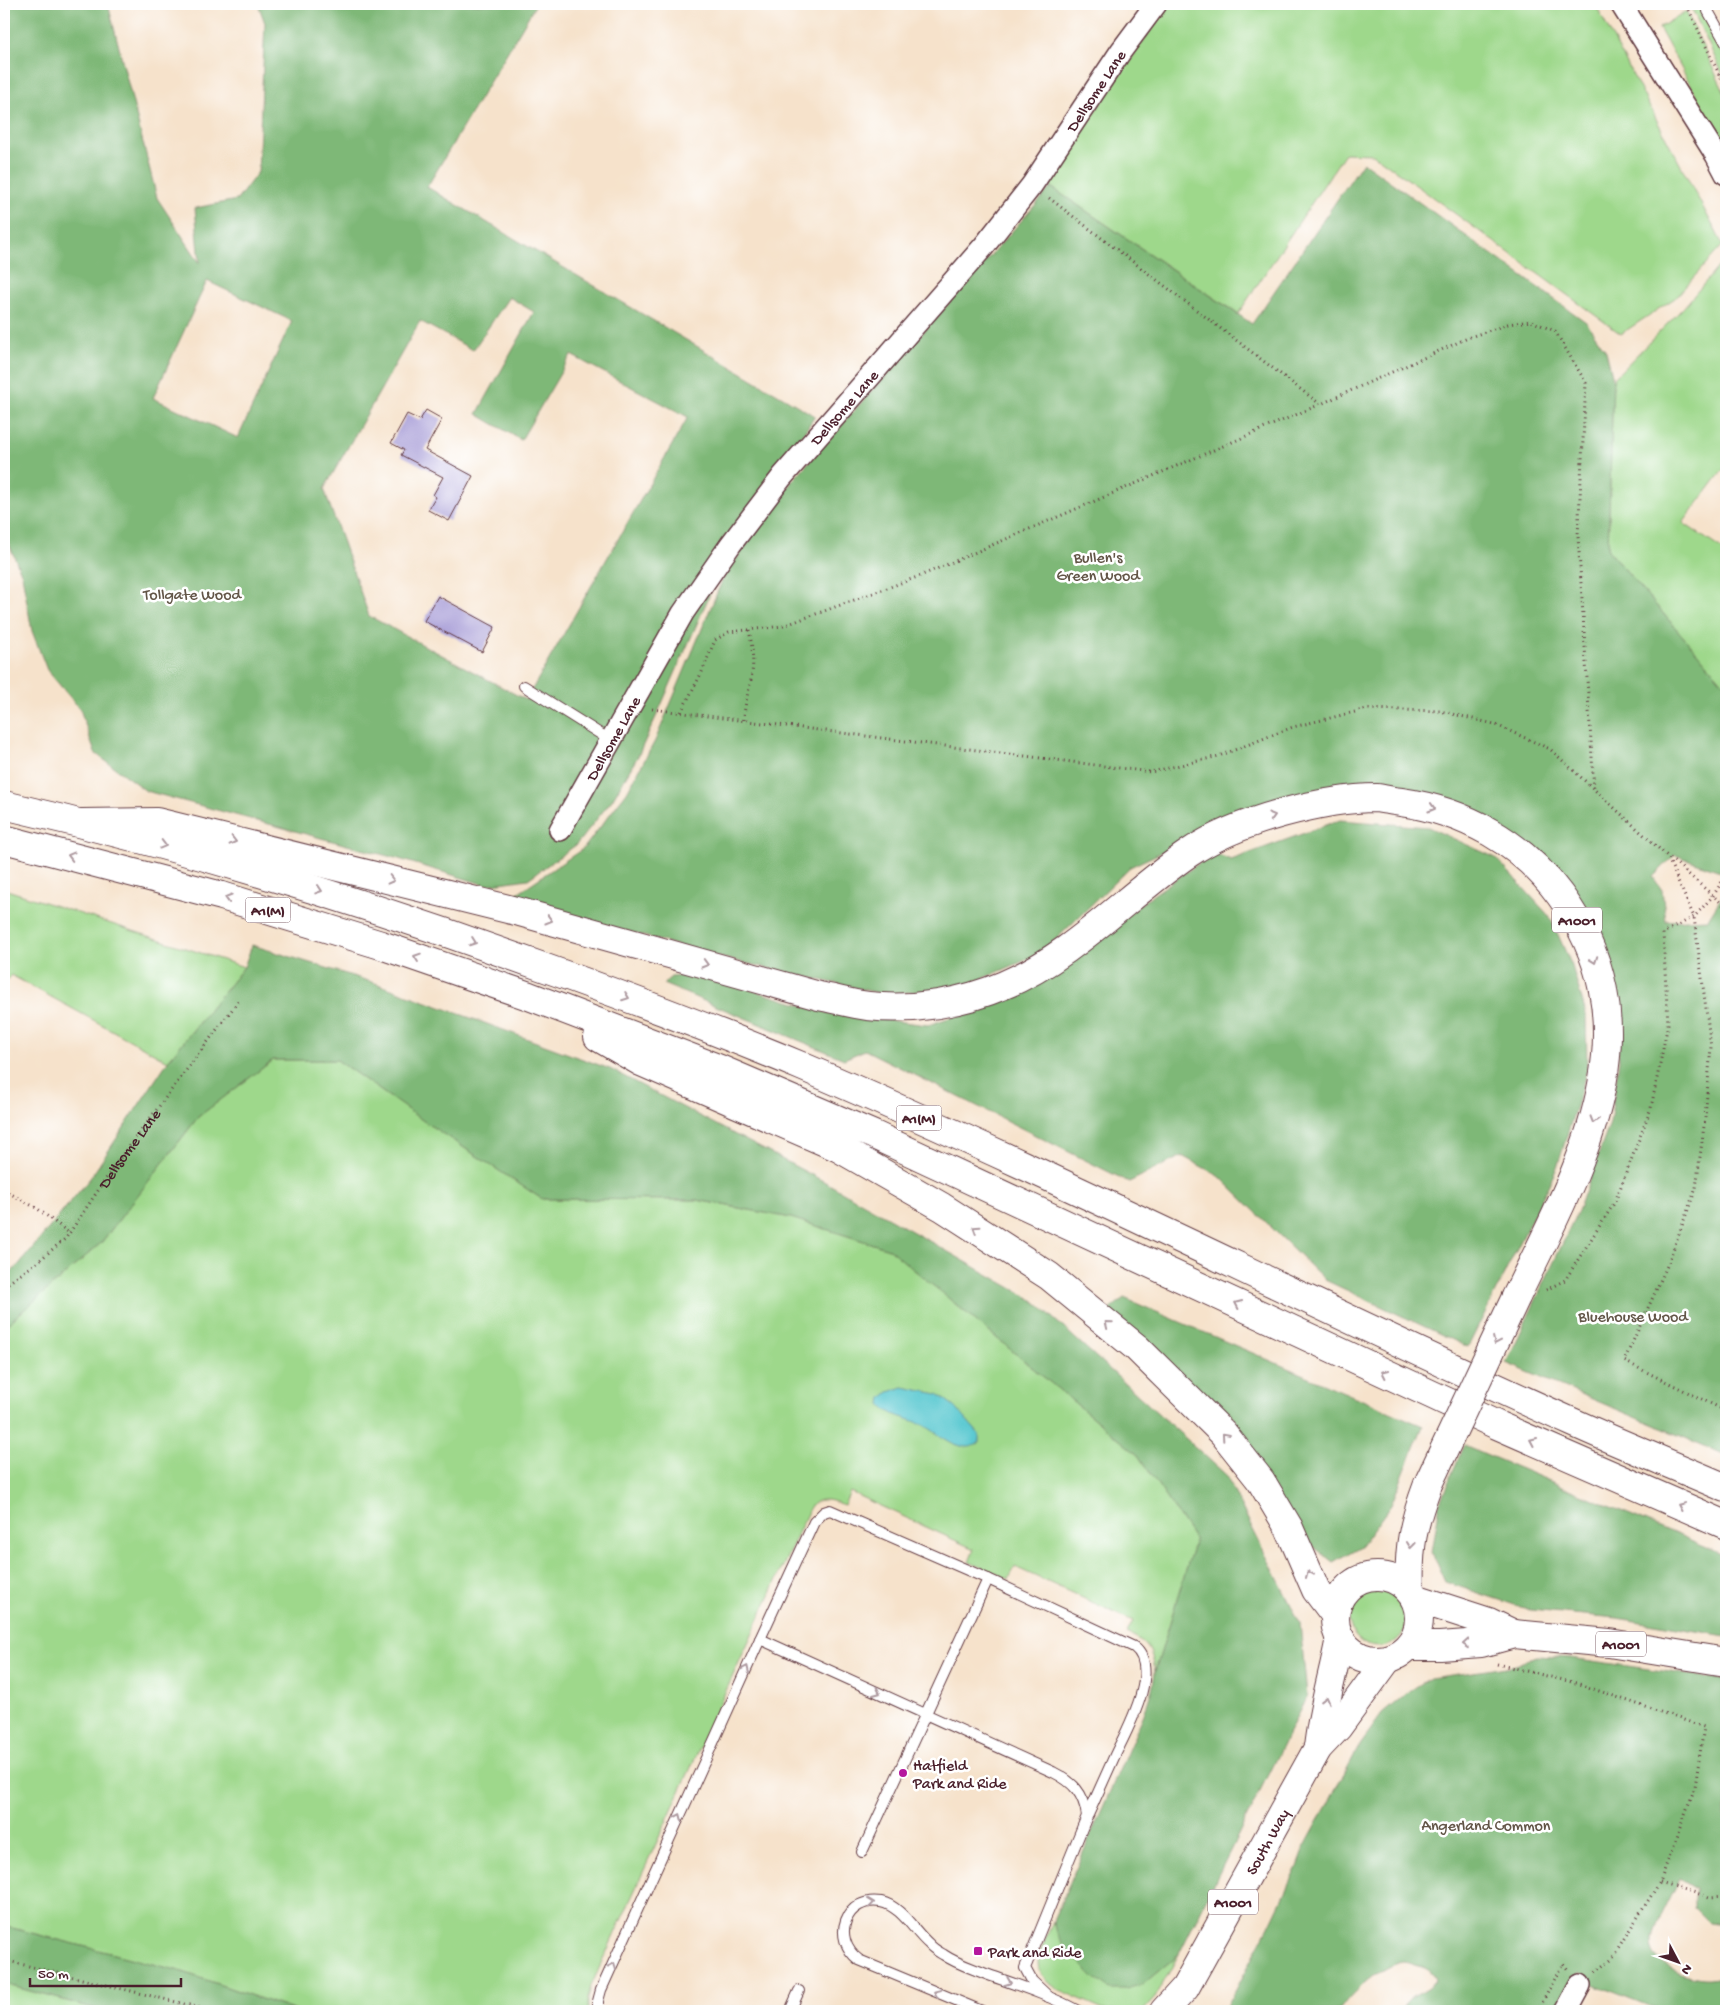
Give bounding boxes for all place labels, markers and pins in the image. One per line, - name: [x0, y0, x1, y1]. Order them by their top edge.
- place label: Hatfield Park and Ride: [912, 1758, 1007, 1795]
- marker: Hatfield Park and Ride: [897, 1767, 909, 1779]
- marker: Park and Ride: [972, 1945, 984, 1957]
- place label: Park and Ride: [987, 1945, 1082, 1964]

